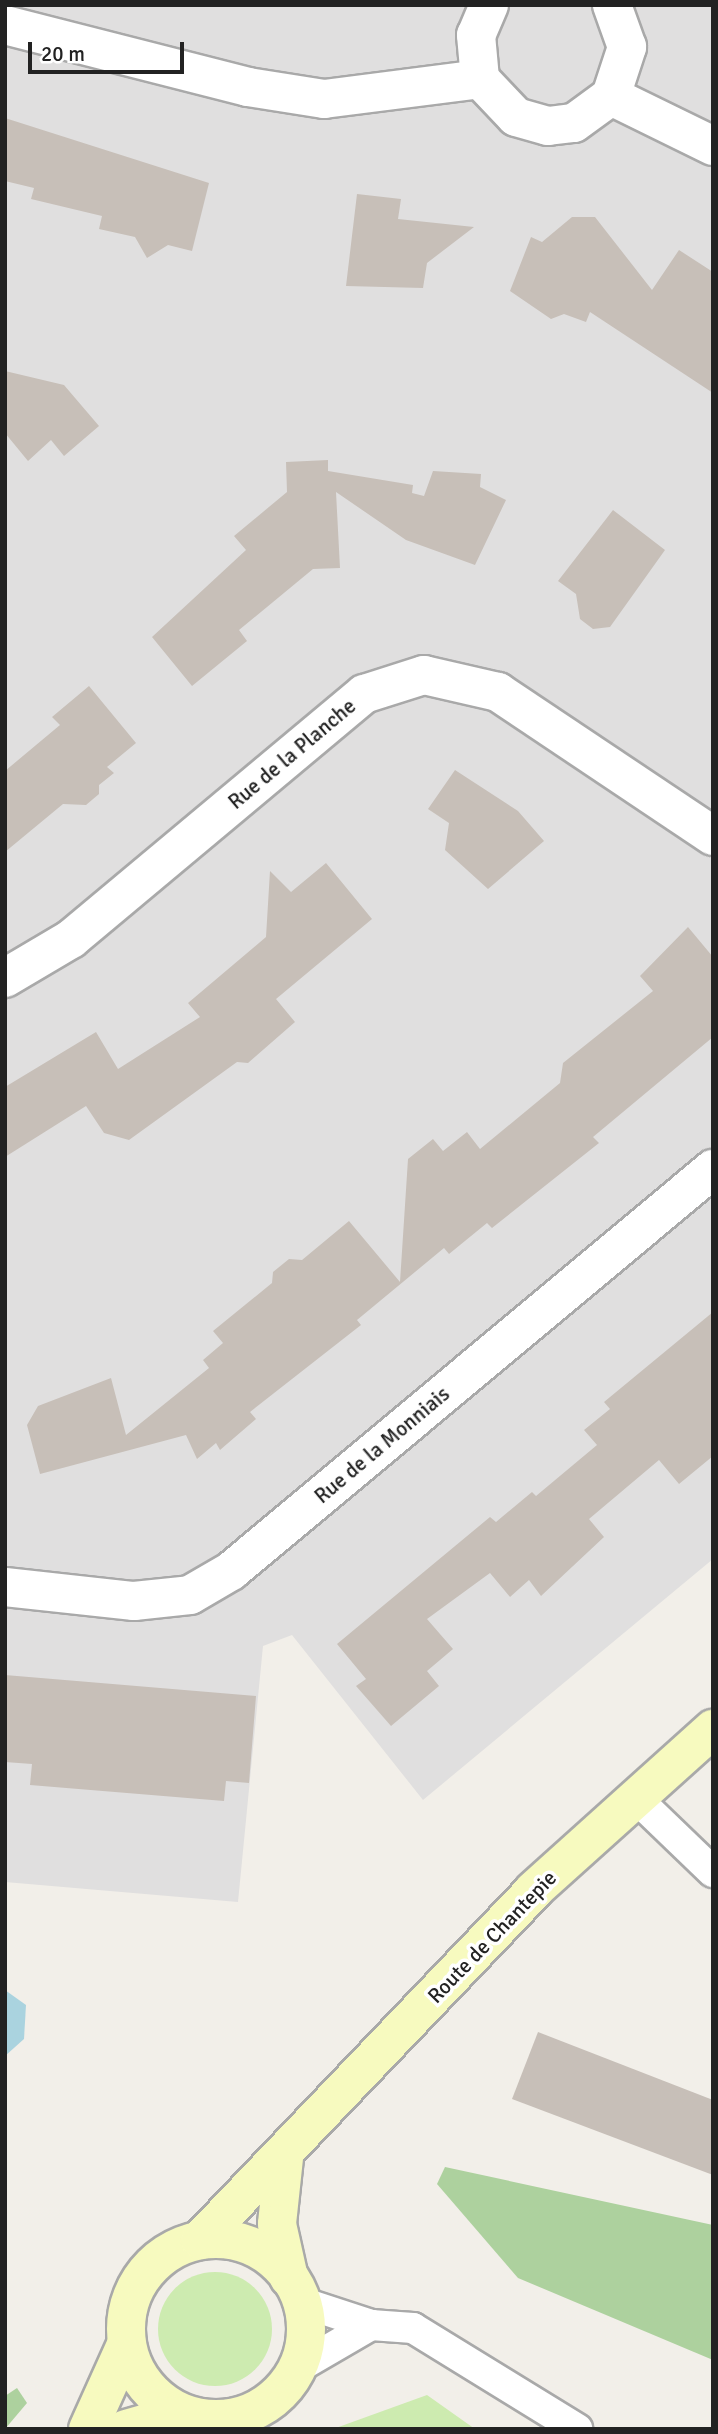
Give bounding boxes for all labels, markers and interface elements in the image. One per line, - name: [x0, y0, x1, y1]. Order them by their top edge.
- scale bar: [32, 28, 187, 72]
- text: 20 m: [41, 41, 85, 67]
- street label: Rue de la Planche: [223, 693, 361, 815]
- street label: Rue de la Monniais: [309, 1381, 455, 1509]
- street label: Route de Chantepie: [422, 1865, 562, 2009]

